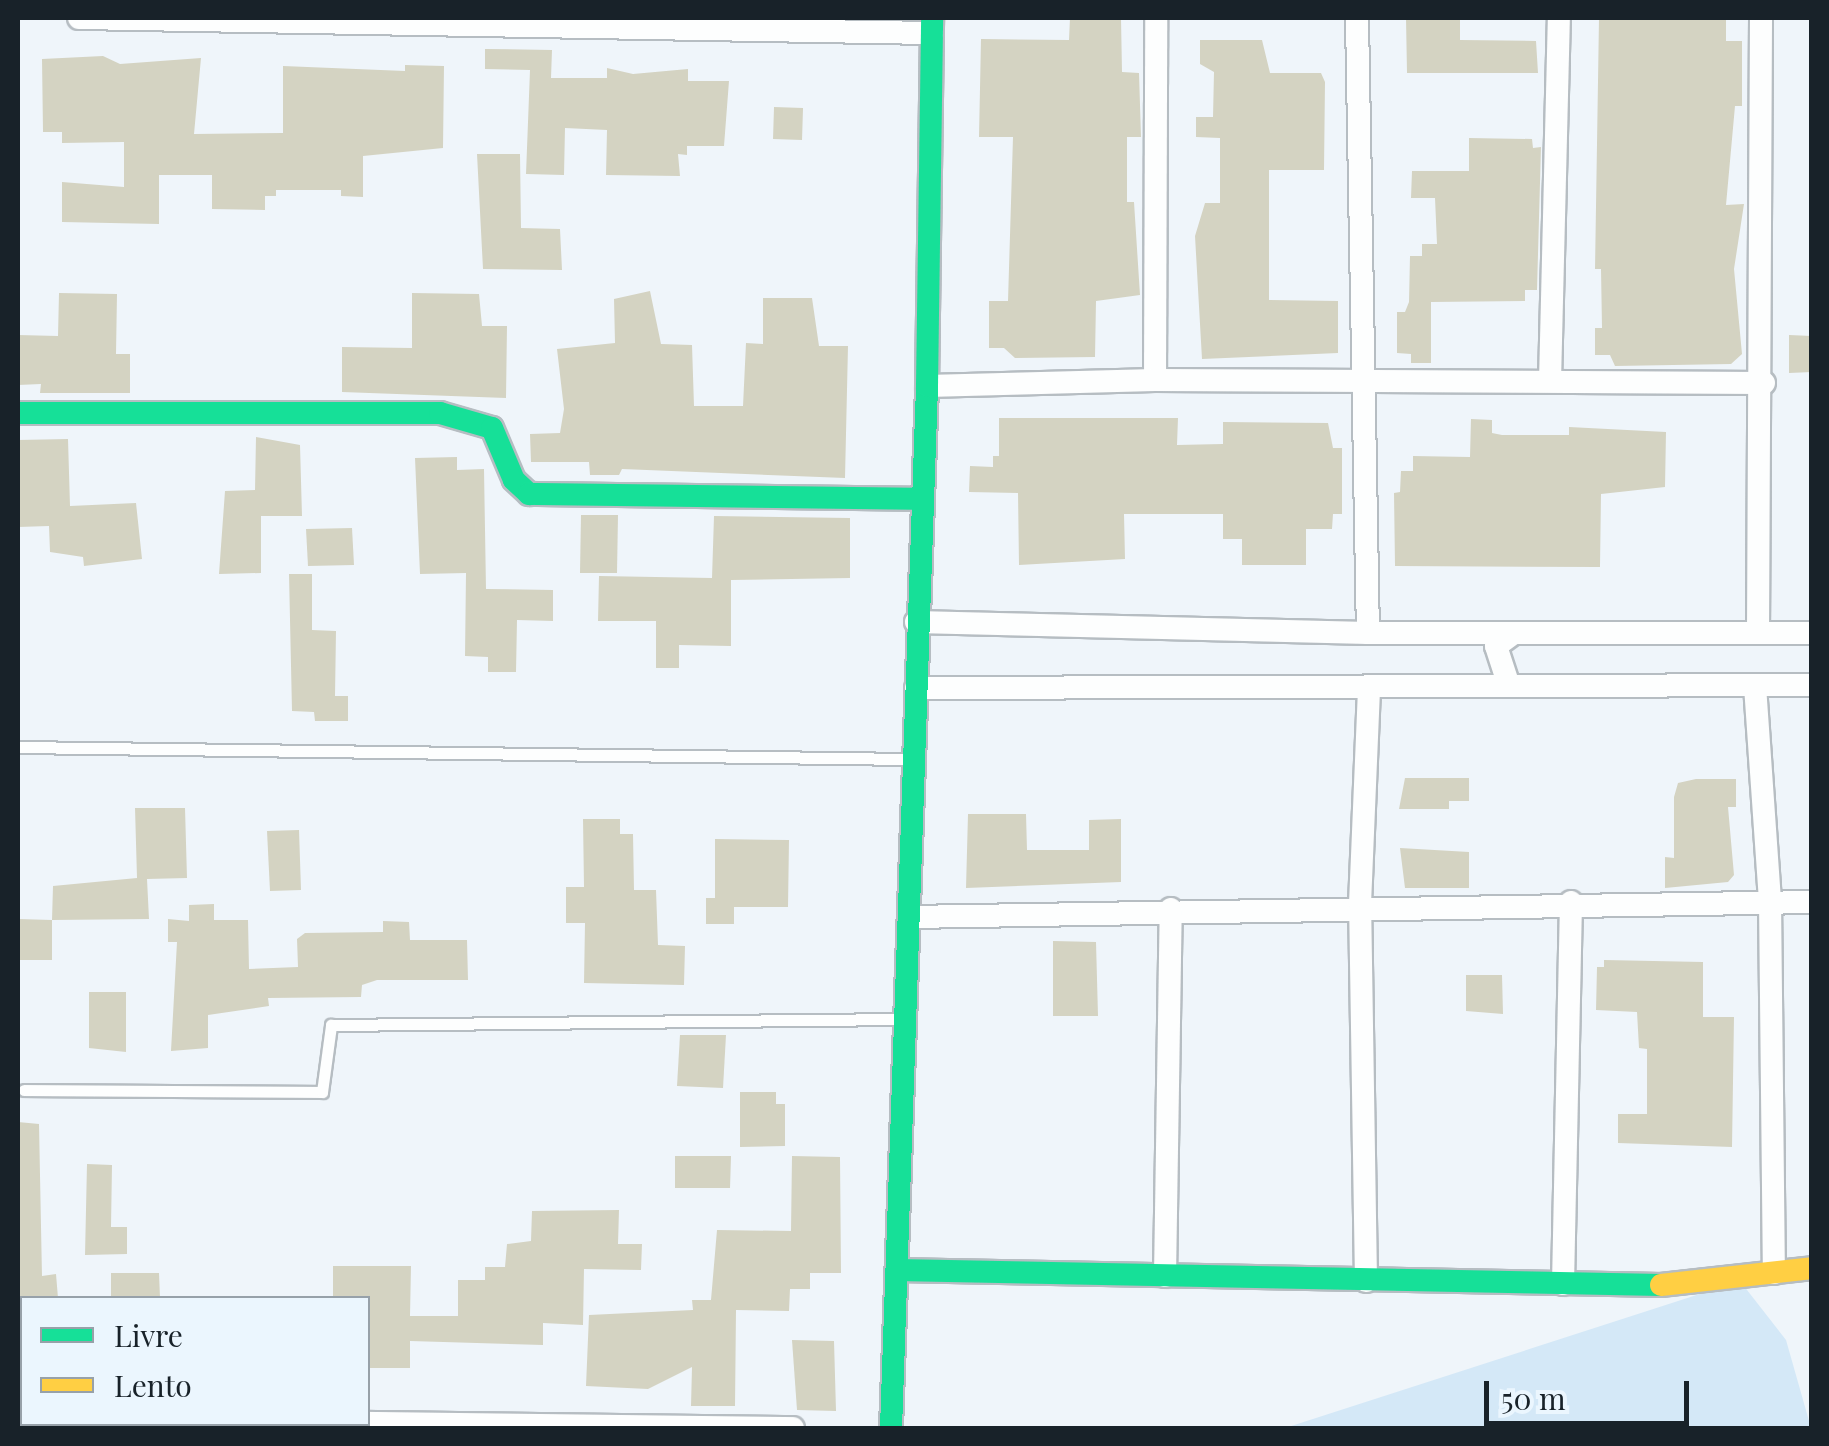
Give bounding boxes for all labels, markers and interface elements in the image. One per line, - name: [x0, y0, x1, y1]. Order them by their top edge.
- legend: [20, 1296, 370, 1426]
- text: Livre: [114, 1315, 183, 1355]
- scale bar: [1489, 1361, 1694, 1423]
- text: Lento: [114, 1365, 192, 1405]
- text: 50 m: [1501, 1378, 1566, 1418]

